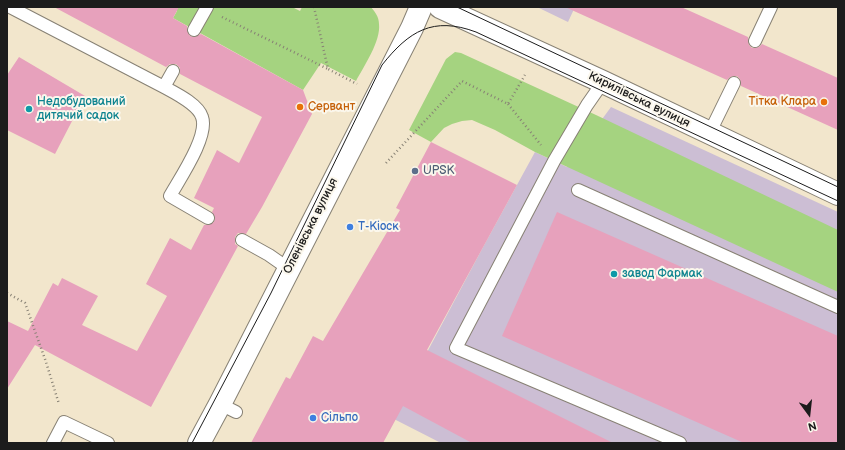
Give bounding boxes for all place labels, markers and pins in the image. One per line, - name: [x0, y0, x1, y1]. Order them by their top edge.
- place label: Недобудований дитячий садок: [37, 95, 126, 123]
- place label: Тітка Клара: [748, 95, 816, 109]
- marker: Тітка Клара: [819, 97, 829, 107]
- place label: Сервант: [308, 100, 355, 114]
- marker: Сервант: [295, 102, 305, 112]
- marker: Недобудований дитячий садок: [24, 104, 34, 114]
- place label: UPSK: [423, 164, 454, 178]
- marker: UPSK: [410, 166, 420, 176]
- place label: Т-Кіоск: [358, 220, 399, 234]
- marker: Т-Кіоск: [345, 222, 355, 232]
- place label: завод Фармак: [622, 267, 702, 281]
- marker: завод Фармак: [609, 269, 619, 279]
- place label: Сільпо: [321, 411, 358, 425]
- marker: Сільпо: [308, 413, 318, 423]

